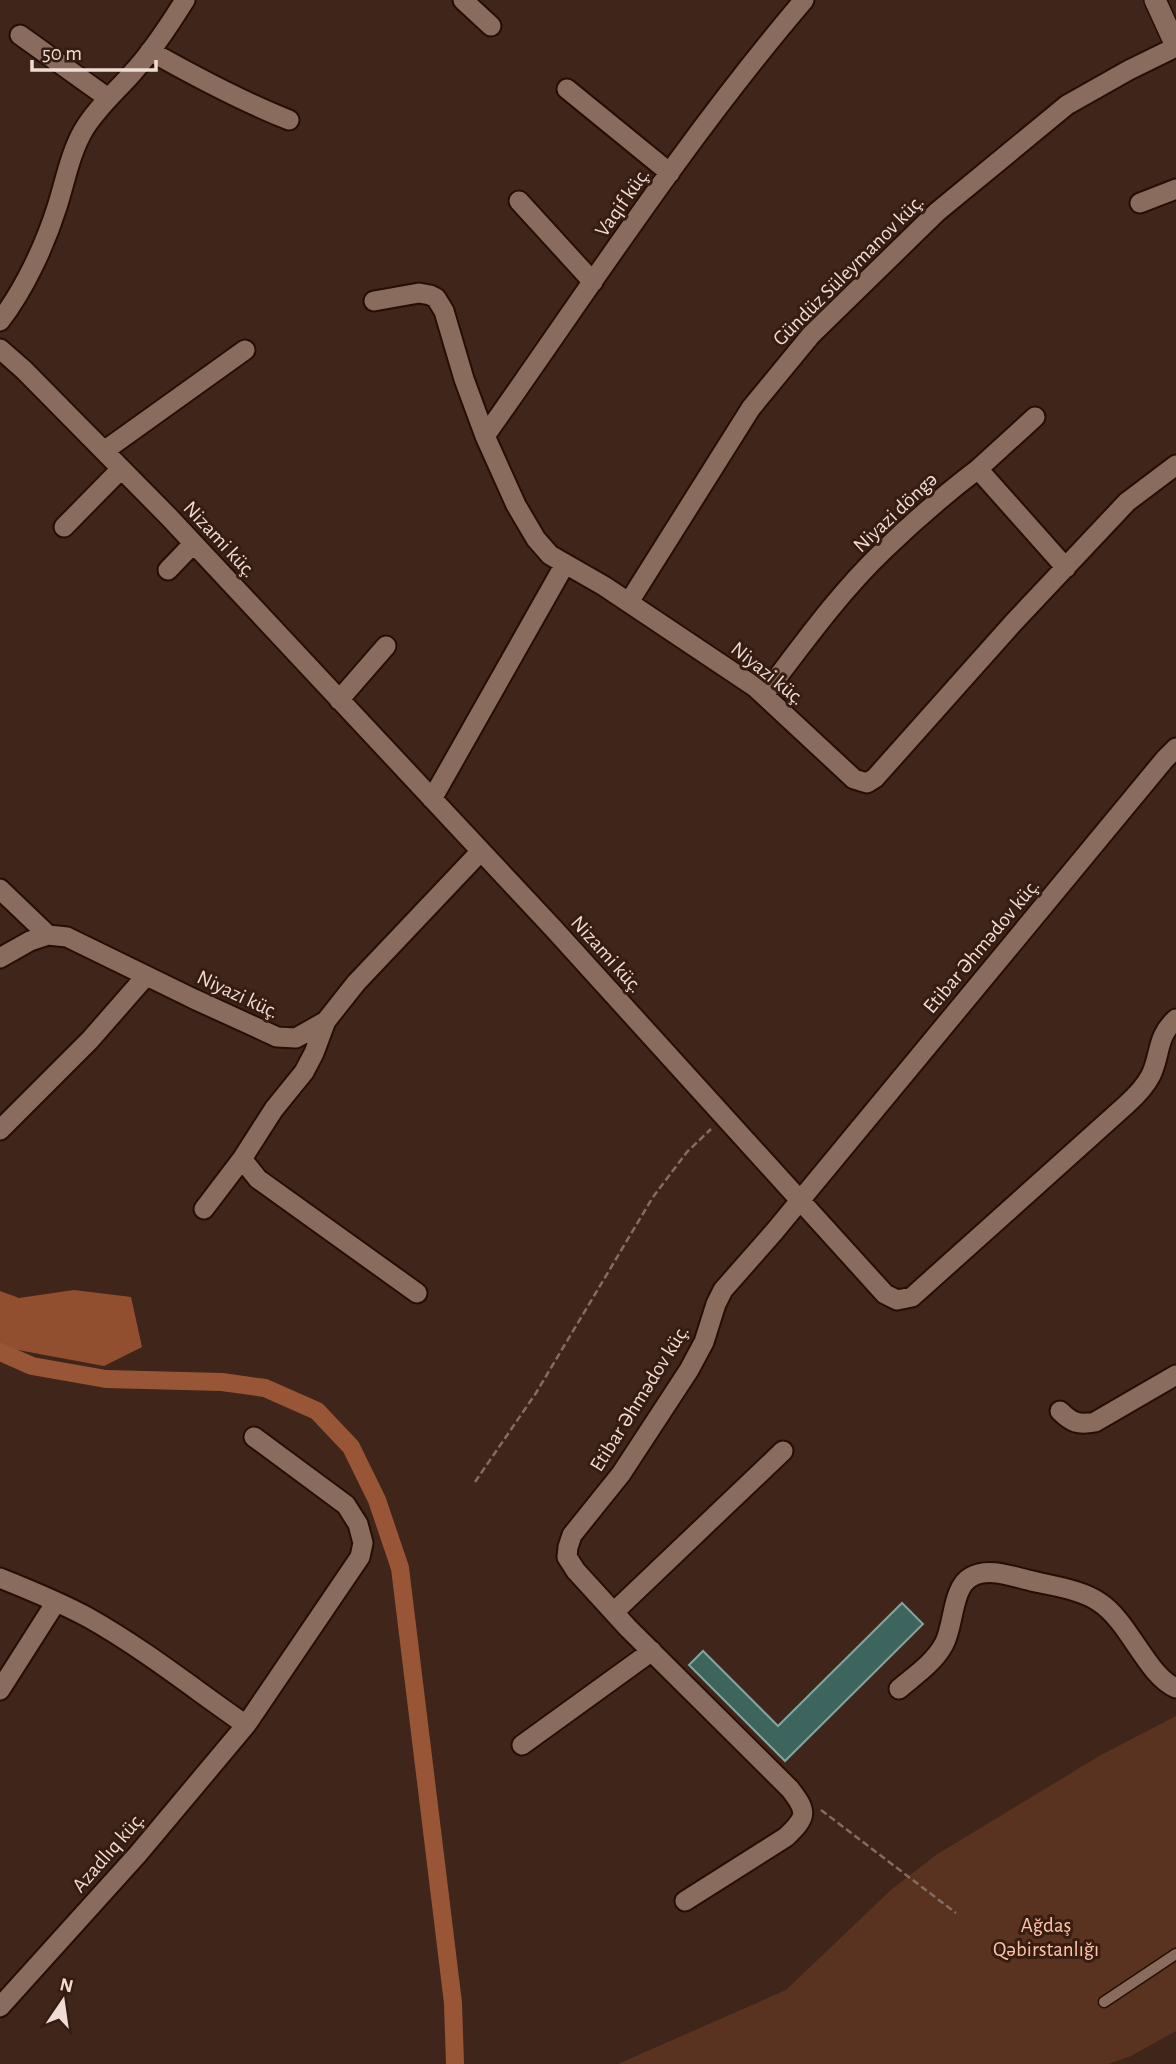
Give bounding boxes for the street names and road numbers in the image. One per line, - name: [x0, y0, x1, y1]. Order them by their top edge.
- street label: Vaqif küç.: [591, 164, 654, 240]
- street label: Gündüz Süleymanov küç.: [769, 191, 928, 350]
- street label: Niyazi döngə: [849, 468, 941, 556]
- street label: Nizami küç.: [179, 497, 260, 581]
- street label: Niyazi küç.: [727, 638, 808, 709]
- street label: Etibar Əhmədov küç.: [919, 875, 1043, 1017]
- street label: Nizami küç.: [567, 912, 646, 997]
- street label: Niyazi küç.: [194, 966, 282, 1022]
- street label: Etibar Əhmədov küç.: [586, 1321, 693, 1475]
- street label: Azadlıq küç.: [68, 1808, 149, 1896]

